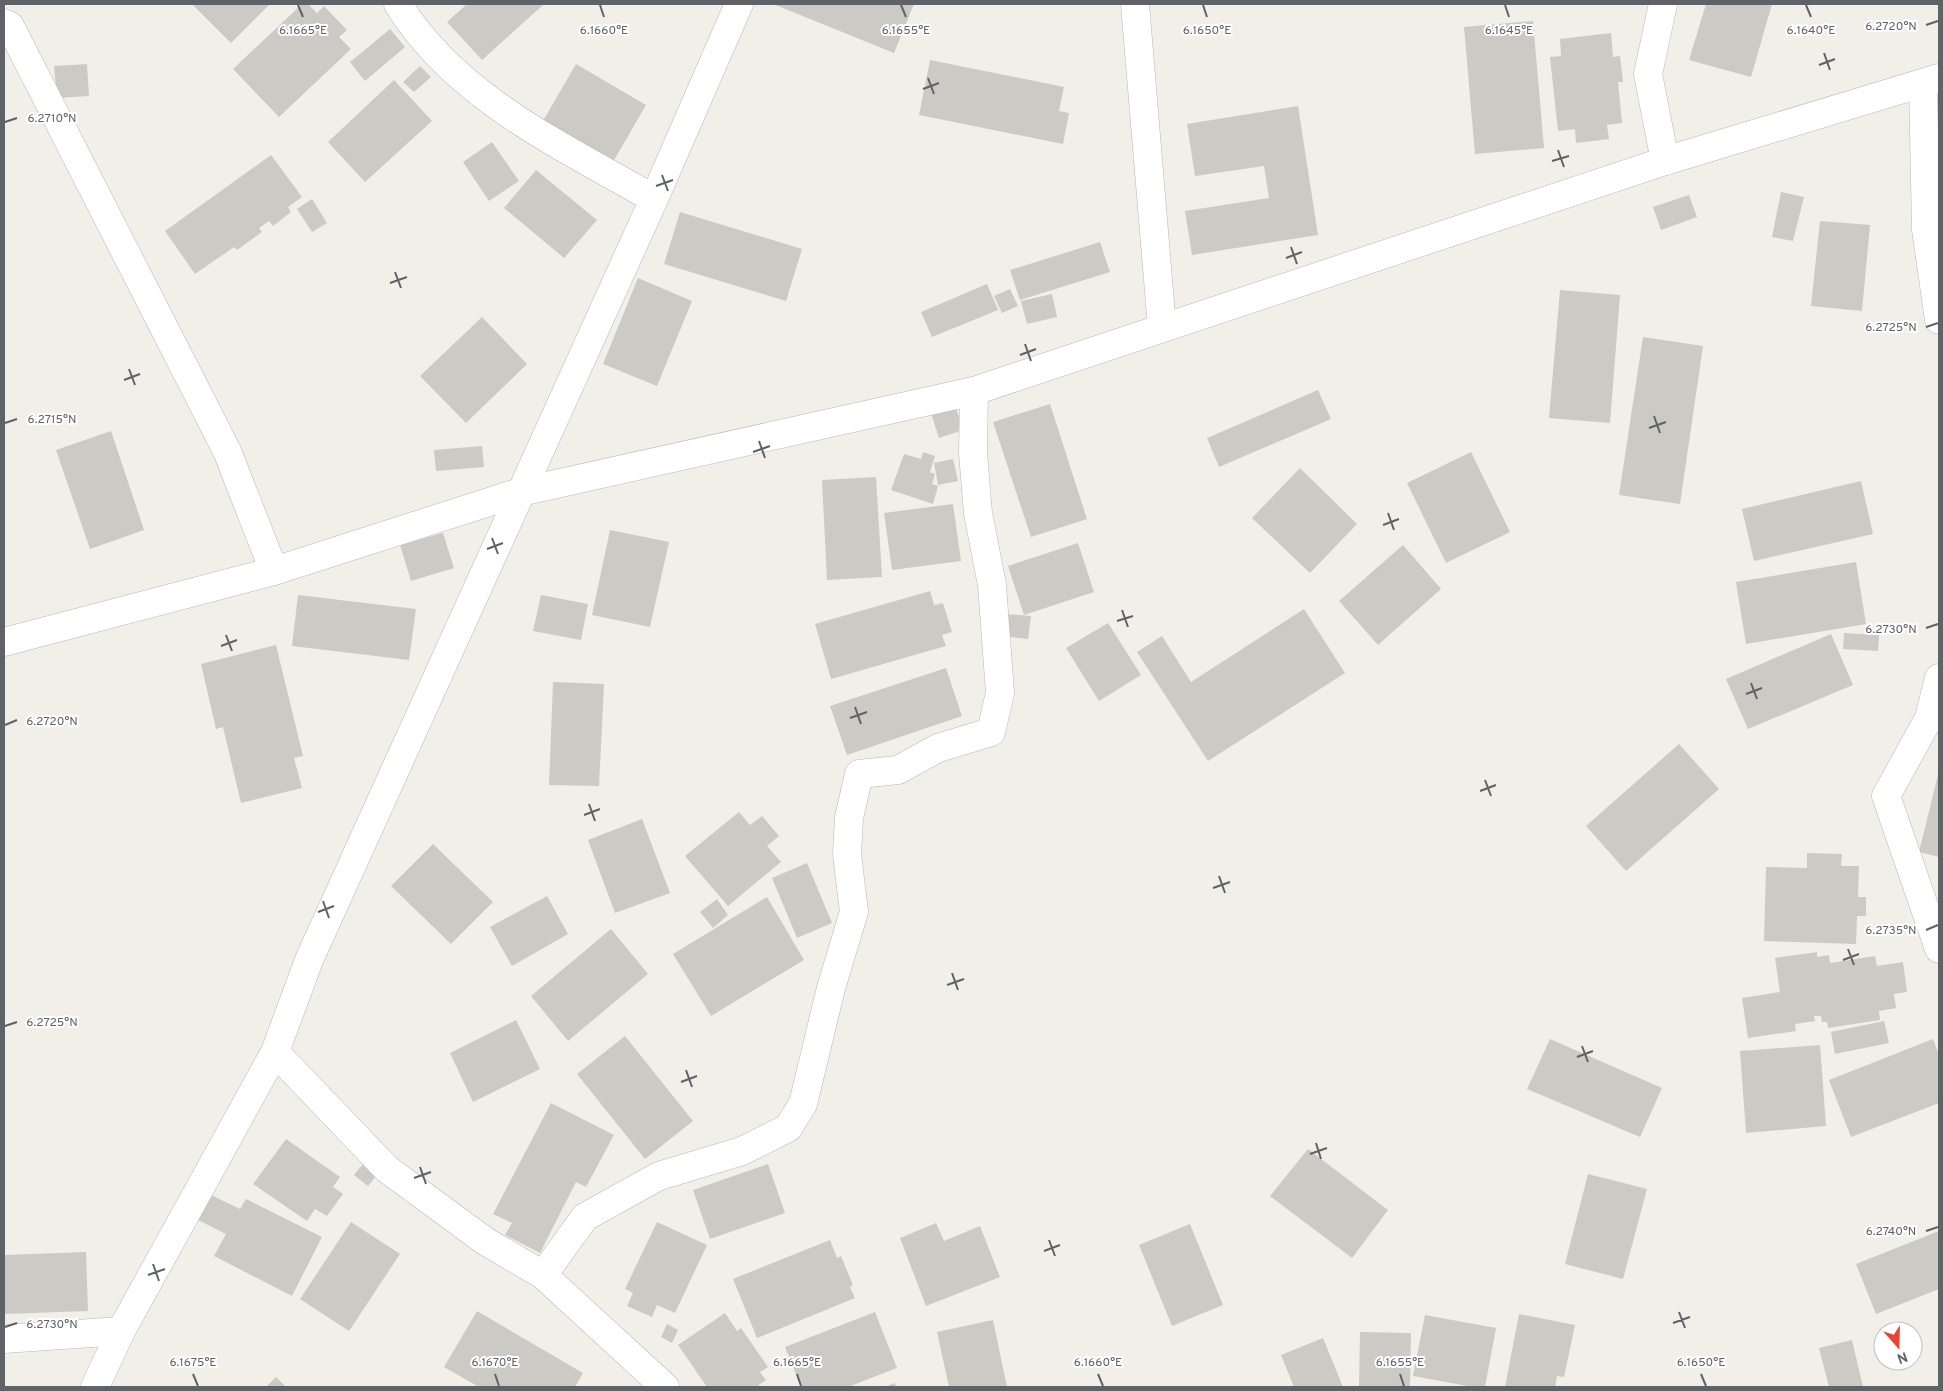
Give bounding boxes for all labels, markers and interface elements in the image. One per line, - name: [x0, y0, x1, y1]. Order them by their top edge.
- text: 6.2720°N: [1865, 19, 1917, 35]
- text: 6.1665°E: [279, 23, 327, 39]
- text: 6.1660°E: [580, 23, 628, 39]
- text: 6.1655°E: [882, 23, 930, 39]
- text: 6.1650°E: [1183, 23, 1231, 39]
- text: 6.1645°E: [1485, 23, 1533, 39]
- text: 6.1640°E: [1787, 23, 1835, 39]
- text: 6.2710°N: [27, 111, 77, 127]
- text: 6.2725°N: [1865, 320, 1917, 336]
- text: 6.2715°N: [28, 412, 76, 428]
- text: 6.2730°N: [1865, 622, 1917, 638]
- text: 6.2720°N: [26, 714, 78, 730]
- text: 6.2735°N: [1865, 923, 1917, 939]
- text: 6.2725°N: [26, 1015, 78, 1031]
- text: 6.2740°N: [1866, 1224, 1916, 1240]
- text: 6.2730°N: [26, 1317, 78, 1333]
- north arrow: [1873, 1321, 1923, 1371]
- text: N: [1894, 1347, 1910, 1367]
- text: 6.1675°E: [169, 1355, 217, 1371]
- text: 6.1670°E: [472, 1355, 518, 1371]
- text: 6.1665°E: [773, 1355, 821, 1371]
- text: 6.1660°E: [1074, 1355, 1122, 1371]
- text: 6.1655°E: [1376, 1355, 1424, 1371]
- text: 6.1650°E: [1677, 1355, 1725, 1371]

